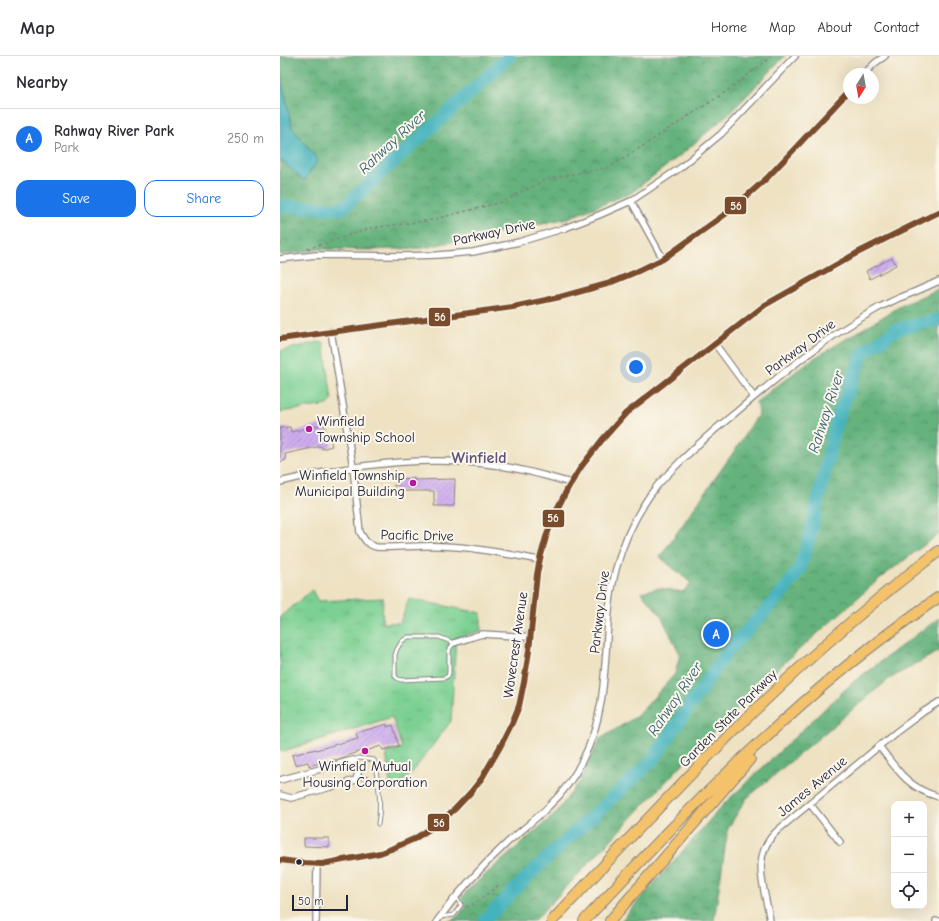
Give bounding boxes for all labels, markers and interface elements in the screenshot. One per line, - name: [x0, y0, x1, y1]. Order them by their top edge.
- text: Map: [20, 17, 55, 39]
- text: Home: [711, 19, 747, 36]
- text: Map: [769, 19, 795, 36]
- text: About: [817, 19, 852, 36]
- text: Contact: [874, 19, 919, 36]
- north arrow: [843, 68, 879, 104]
- text: Nearby: [16, 73, 67, 92]
- water label: Rahway River: [355, 106, 430, 178]
- text: Rahway River Park: [54, 122, 174, 140]
- text: A: [25, 131, 33, 146]
- text: 250 m: [227, 131, 264, 146]
- text: Park: [54, 140, 79, 155]
- button: Save: [16, 180, 136, 217]
- button: Share: [144, 180, 264, 217]
- line badge: 56: [724, 196, 747, 215]
- text: 56: [730, 200, 742, 213]
- street label: Parkway Drive: [452, 216, 537, 249]
- line badge: 56: [428, 307, 451, 327]
- text: 56: [434, 311, 446, 324]
- street label: Parkway Drive: [762, 316, 839, 379]
- your location: [626, 357, 646, 377]
- water label: Rahway River: [804, 368, 848, 455]
- place label: Winfield Township School: [317, 413, 415, 446]
- marker: Winfield Township School: [304, 424, 314, 434]
- district label: Winfield: [451, 449, 507, 467]
- place label: Winfield Township Municipal Building: [295, 467, 405, 500]
- marker: Winfield Township Municipal Building: [408, 478, 418, 488]
- line badge: 56: [542, 509, 565, 528]
- text: 56: [547, 512, 559, 525]
- street label: Pacific Drive: [380, 526, 454, 545]
- street label: Parkway Drive: [586, 570, 613, 654]
- street label: Wavecrest Avenue: [500, 591, 531, 699]
- pin: A: [703, 619, 729, 649]
- water label: Rahway River: [644, 658, 707, 739]
- street label: Garden State Parkway: [676, 665, 781, 771]
- marker: Winfield Mutual Housing Corporation: [360, 746, 370, 756]
- street label: James Avenue: [774, 752, 850, 820]
- place label: Winfield Mutual Housing Corporation: [303, 758, 427, 791]
- map controls: [891, 801, 927, 909]
- button: +: [891, 801, 927, 837]
- line badge: 56: [427, 813, 450, 832]
- text: 56: [433, 817, 445, 830]
- button: −: [891, 837, 927, 873]
- unlabelled marker: [294, 857, 304, 867]
- button: locate: [891, 873, 927, 909]
- scale bar: [292, 893, 348, 912]
- text: 50 m: [298, 895, 323, 908]

